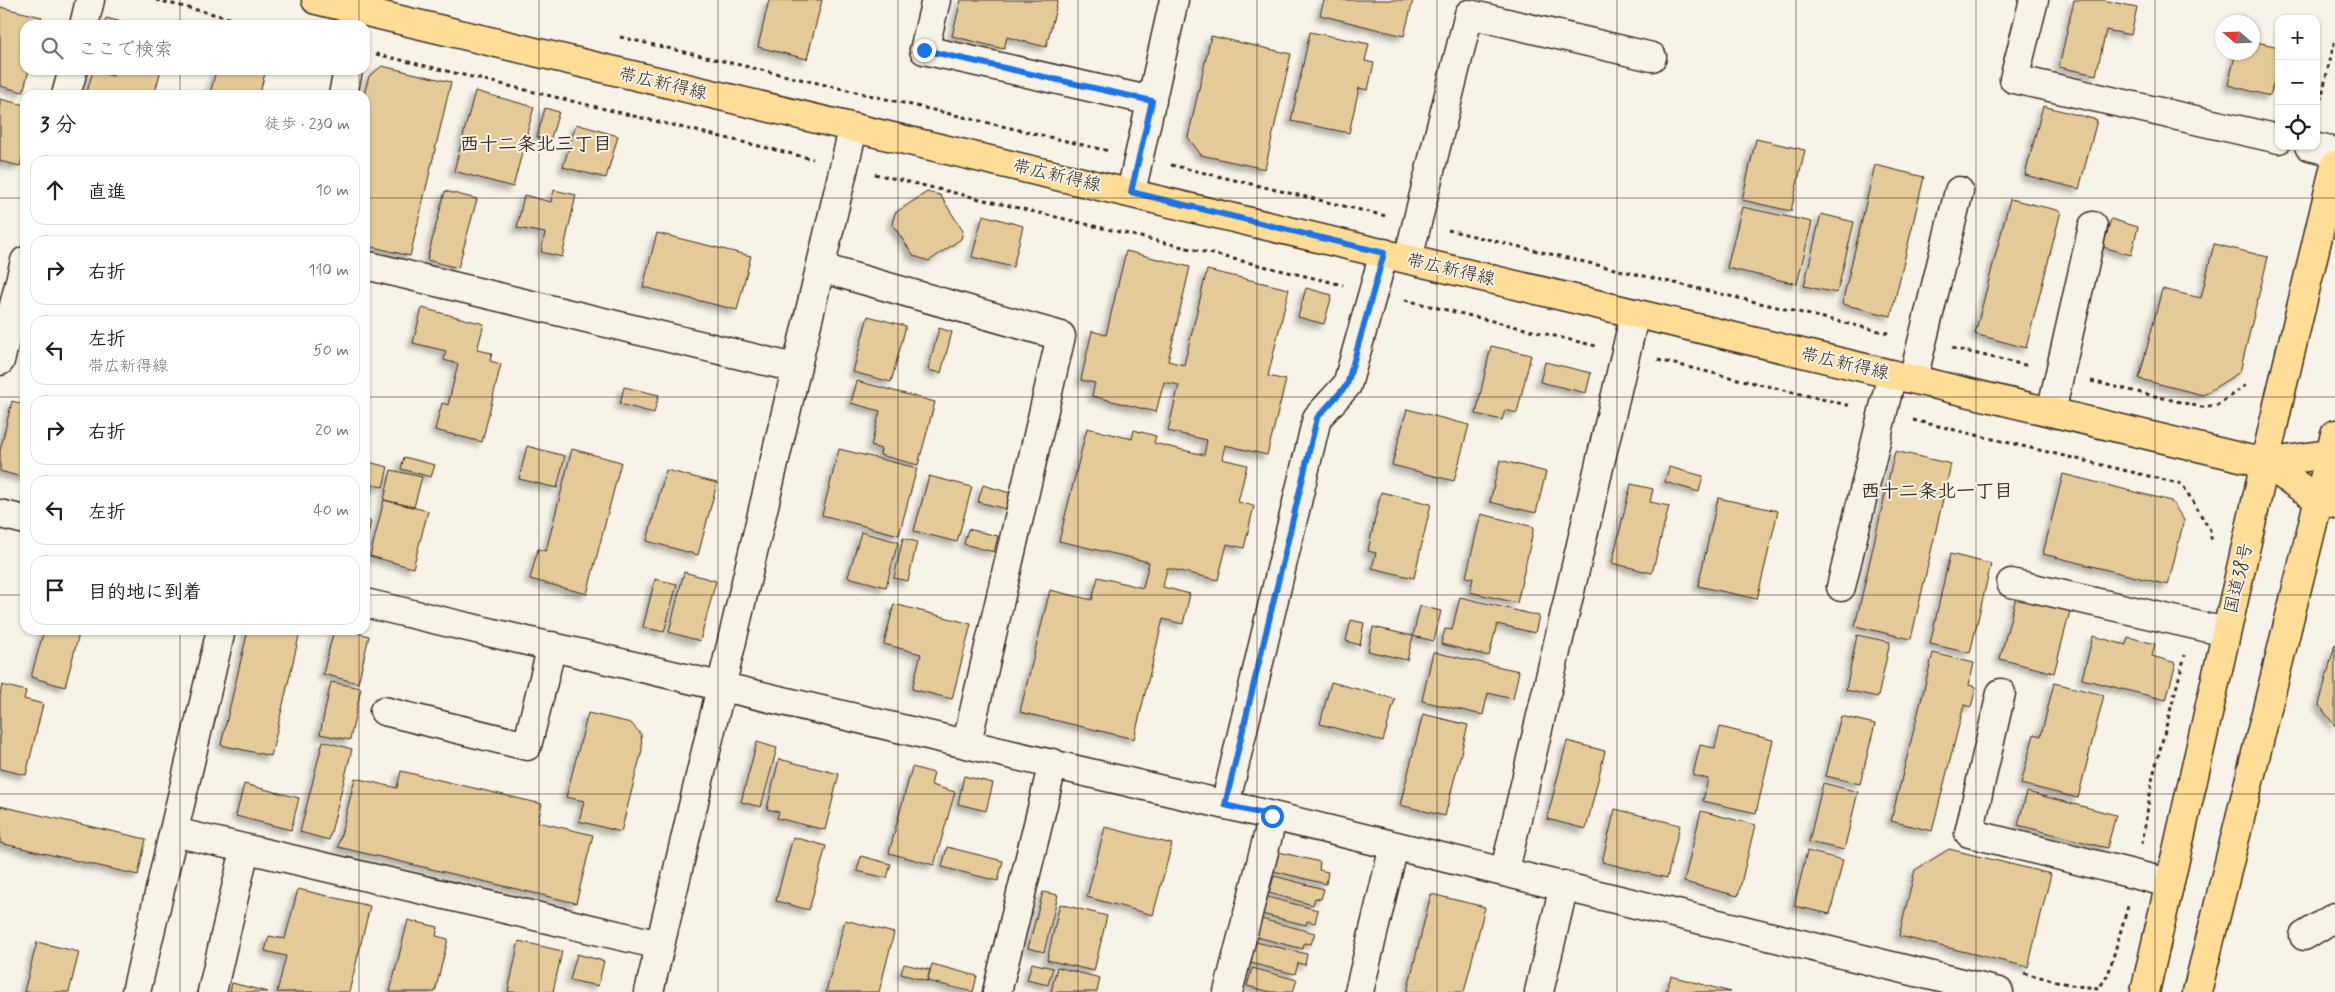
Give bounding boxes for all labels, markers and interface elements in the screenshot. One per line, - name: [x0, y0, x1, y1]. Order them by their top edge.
- north arrow: [2215, 15, 2260, 60]
- map controls: [2275, 15, 2320, 150]
- button: +: [2275, 15, 2320, 60]
- search box: [20, 20, 370, 75]
- icon: search: [38, 34, 66, 62]
- text: ここで検索: [78, 37, 173, 62]
- route end: [913, 39, 936, 62]
- button: −: [2275, 60, 2320, 105]
- street label: 帯広新得線: [616, 62, 709, 106]
- button: locate: [2275, 105, 2320, 150]
- text: 3 分: [40, 111, 76, 139]
- text: 徒歩 · 230 m: [264, 114, 350, 135]
- district label: 西十二条北三丁目: [460, 132, 612, 157]
- street label: 帯広新得線: [1010, 154, 1103, 198]
- icon: ahead: [41, 176, 69, 204]
- text: 直進: [88, 180, 126, 205]
- text: 10 m: [316, 180, 349, 201]
- street label: 帯広新得線: [1404, 248, 1497, 292]
- icon: right: [41, 256, 69, 284]
- text: 右折: [88, 260, 126, 285]
- text: 110 m: [308, 260, 349, 281]
- text: 左折: [88, 327, 126, 352]
- icon: left: [41, 336, 69, 364]
- text: 50 m: [313, 340, 349, 361]
- street label: 帯広新得線: [1798, 342, 1891, 386]
- text: 帯広新得線: [88, 356, 168, 377]
- icon: right: [41, 416, 69, 444]
- text: 右折: [88, 420, 126, 445]
- text: 20 m: [315, 420, 349, 441]
- district label: 西十二条北一丁目: [1861, 479, 2013, 504]
- icon: left: [41, 496, 69, 524]
- text: 左折: [88, 500, 126, 525]
- text: 40 m: [313, 500, 349, 521]
- street label: 国道38号: [2219, 540, 2259, 616]
- icon: arrive: [41, 576, 69, 604]
- text: 目的地に到着: [88, 580, 202, 605]
- route start: [1261, 805, 1284, 828]

